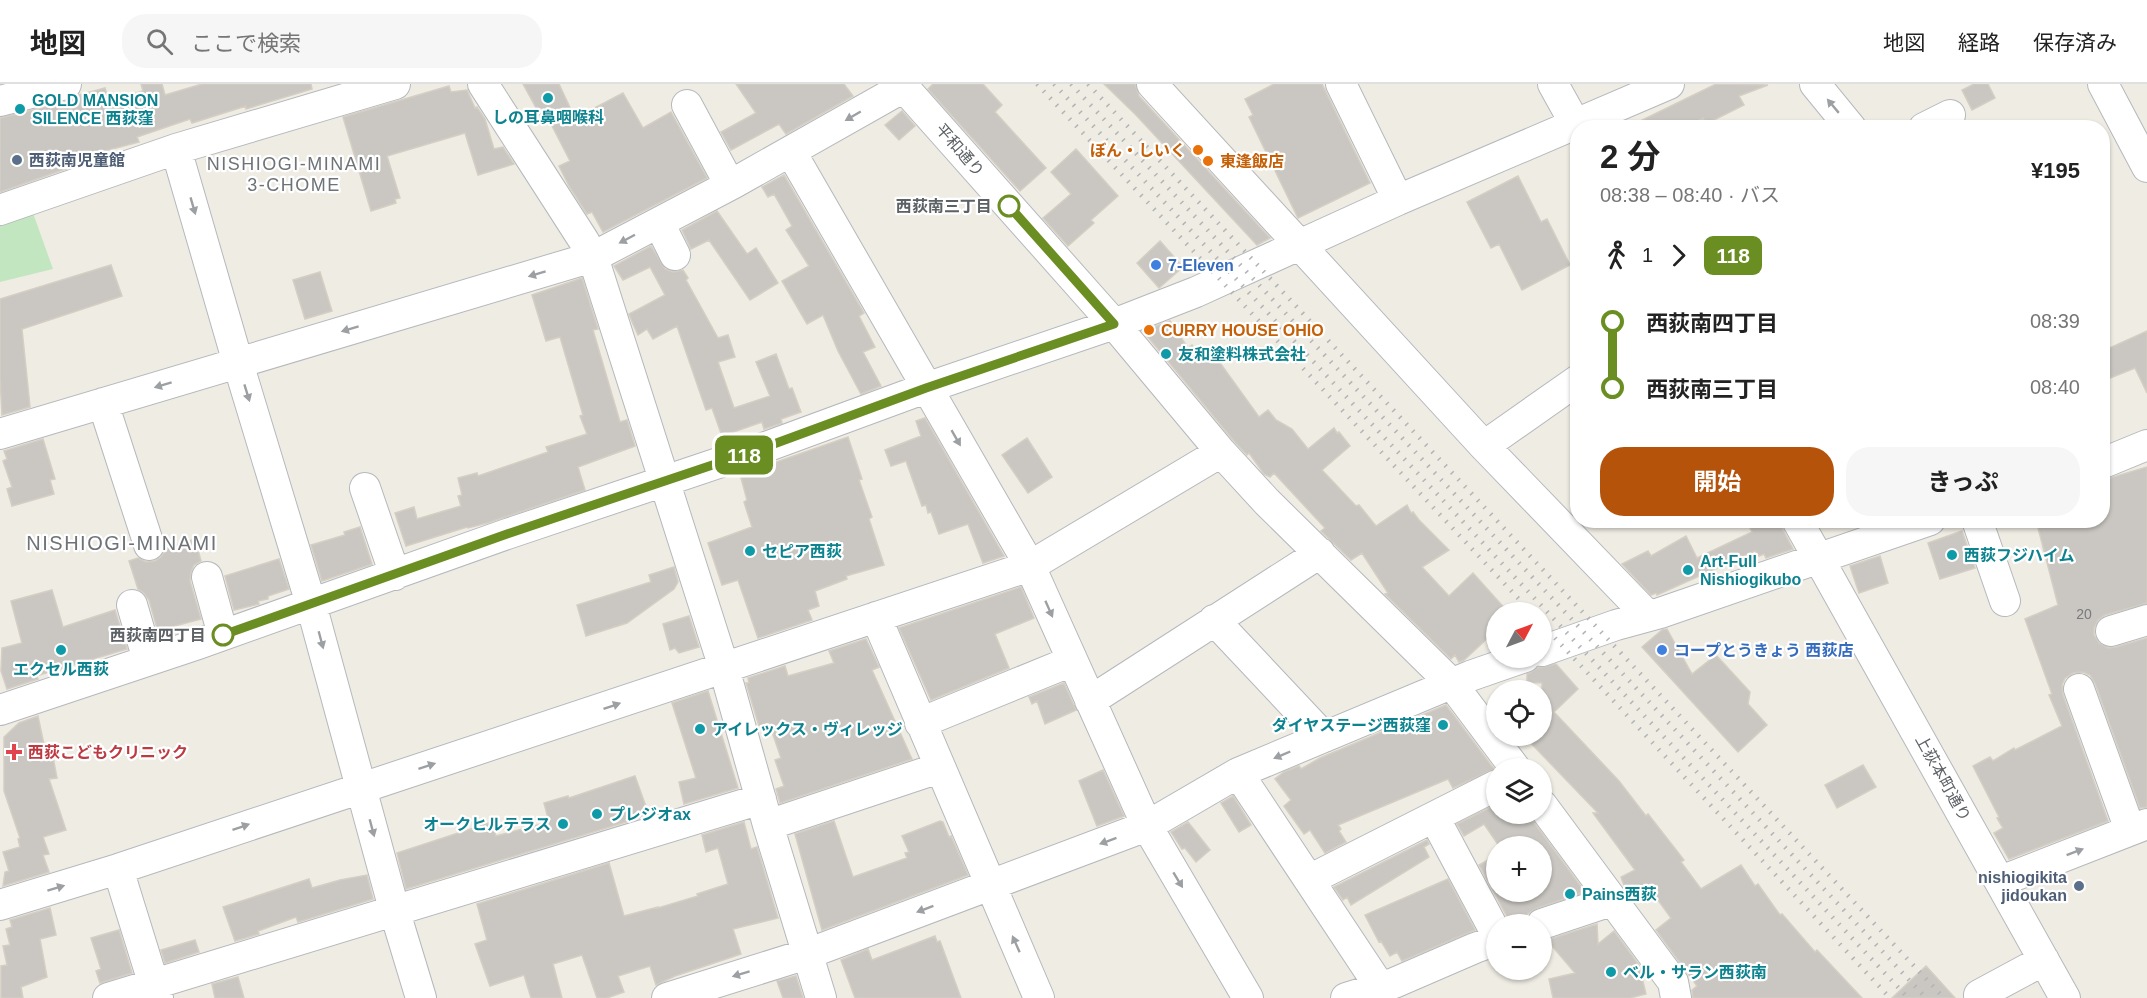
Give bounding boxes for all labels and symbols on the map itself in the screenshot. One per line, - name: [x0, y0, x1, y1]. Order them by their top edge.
- marker: しの耳鼻咽喉科: [541, 91, 555, 105]
- place label: GOLD MANSION SILENCE 西荻窪: [32, 92, 158, 127]
- one-way arrow: [1826, 98, 1839, 114]
- marker: GOLD MANSION SILENCE 西荻窪: [13, 102, 27, 116]
- place label: しの耳鼻咽喉科: [492, 109, 604, 126]
- one-way arrow: [844, 111, 861, 121]
- street label: 平和通り: [933, 120, 987, 180]
- place label: ぼん・しいく: [1090, 142, 1186, 159]
- marker: ぼん・しいく: [1191, 143, 1205, 157]
- place label: 西荻南児童館: [29, 152, 125, 169]
- marker: 西荻南児童館: [10, 153, 24, 167]
- place label: 東逢飯店: [1220, 153, 1284, 170]
- district label: NISHIOGI-MINAMI 3-CHOME: [207, 154, 381, 195]
- marker: 東逢飯店: [1201, 154, 1215, 168]
- marker: 西荻南三丁目: [998, 195, 1020, 217]
- one-way arrow: [188, 196, 198, 215]
- place label: 西荻南三丁目: [896, 198, 992, 215]
- one-way arrow: [618, 234, 635, 244]
- place label: 7-Eleven: [1168, 257, 1234, 274]
- marker: 7-Eleven: [1149, 258, 1163, 272]
- one-way arrow: [528, 270, 546, 279]
- place label: CURRY HOUSE OHIO: [1161, 322, 1324, 339]
- marker: CURRY HOUSE OHIO: [1142, 323, 1156, 337]
- one-way arrow: [341, 325, 359, 334]
- place label: 友和塗料株式会社: [1178, 345, 1306, 363]
- marker: 友和塗料株式会社: [1159, 347, 1173, 361]
- one-way arrow: [154, 381, 172, 390]
- one-way arrow: [243, 384, 252, 402]
- one-way arrow: [950, 430, 961, 446]
- line badge: 118: [710, 436, 778, 475]
- district label: NISHIOGI-MINAMI: [26, 532, 218, 554]
- place label: セピア西荻: [762, 543, 842, 560]
- marker: セピア西荻: [743, 544, 757, 558]
- place label: 西荻フジハイム: [1964, 547, 2074, 564]
- marker: 西荻フジハイム: [1945, 548, 1959, 562]
- place label: Art-Full Nishiogikubo: [1700, 553, 1802, 588]
- marker: Art-Full Nishiogikubo: [1681, 563, 1695, 577]
- one-way arrow: [1044, 601, 1054, 619]
- north arrow: [1486, 602, 1552, 668]
- house number: 20: [2076, 606, 2092, 622]
- marker: 西荻南四丁目: [212, 624, 234, 646]
- place label: 西荻南四丁目: [110, 627, 206, 644]
- one-way arrow: [317, 631, 326, 649]
- place label: コープとうきょう 西荻店: [1674, 642, 1854, 659]
- marker: エクセル西荻: [54, 643, 68, 657]
- marker: コープとうきょう 西荻店: [1655, 643, 1669, 657]
- place label: エクセル西荻: [13, 661, 109, 678]
- one-way arrow: [603, 700, 621, 710]
- place label: ダイヤステージ西荻窪: [1272, 717, 1431, 734]
- marker: ダイヤステージ西荻窪: [1436, 718, 1450, 732]
- place label: アイレックス・ヴィレッジ: [712, 721, 903, 738]
- marker: アイレックス・ヴィレッジ: [693, 722, 707, 736]
- street label: 上荻本町通り: [1912, 732, 1974, 824]
- marker: 西荻こどもクリニック: [5, 743, 23, 761]
- place label: 西荻こどもクリニック: [28, 744, 188, 761]
- one-way arrow: [1273, 751, 1291, 760]
- one-way arrow: [418, 761, 436, 770]
- place label: プレジオax: [609, 806, 691, 823]
- marker: プレジオax: [590, 807, 604, 821]
- place label: オークヒルテラス: [423, 816, 551, 833]
- marker: オークヒルテラス: [556, 817, 570, 831]
- one-way arrow: [368, 819, 378, 837]
- one-way arrow: [232, 822, 250, 832]
- one-way arrow: [1099, 837, 1117, 846]
- one-way arrow: [2066, 847, 2084, 856]
- place label: nishiogikita jidoukan: [1978, 869, 2067, 904]
- one-way arrow: [1173, 872, 1184, 888]
- marker: nishiogikita jidoukan: [2072, 879, 2086, 893]
- one-way arrow: [47, 883, 65, 892]
- place label: Pains西荻: [1582, 886, 1657, 903]
- marker: Pains西荻: [1563, 887, 1577, 901]
- one-way arrow: [916, 904, 934, 914]
- one-way arrow: [1011, 936, 1020, 953]
- place label: ベル・サラン西荻南: [1623, 964, 1767, 981]
- marker: ベル・サラン西荻南: [1604, 965, 1618, 979]
- one-way arrow: [732, 970, 750, 980]

